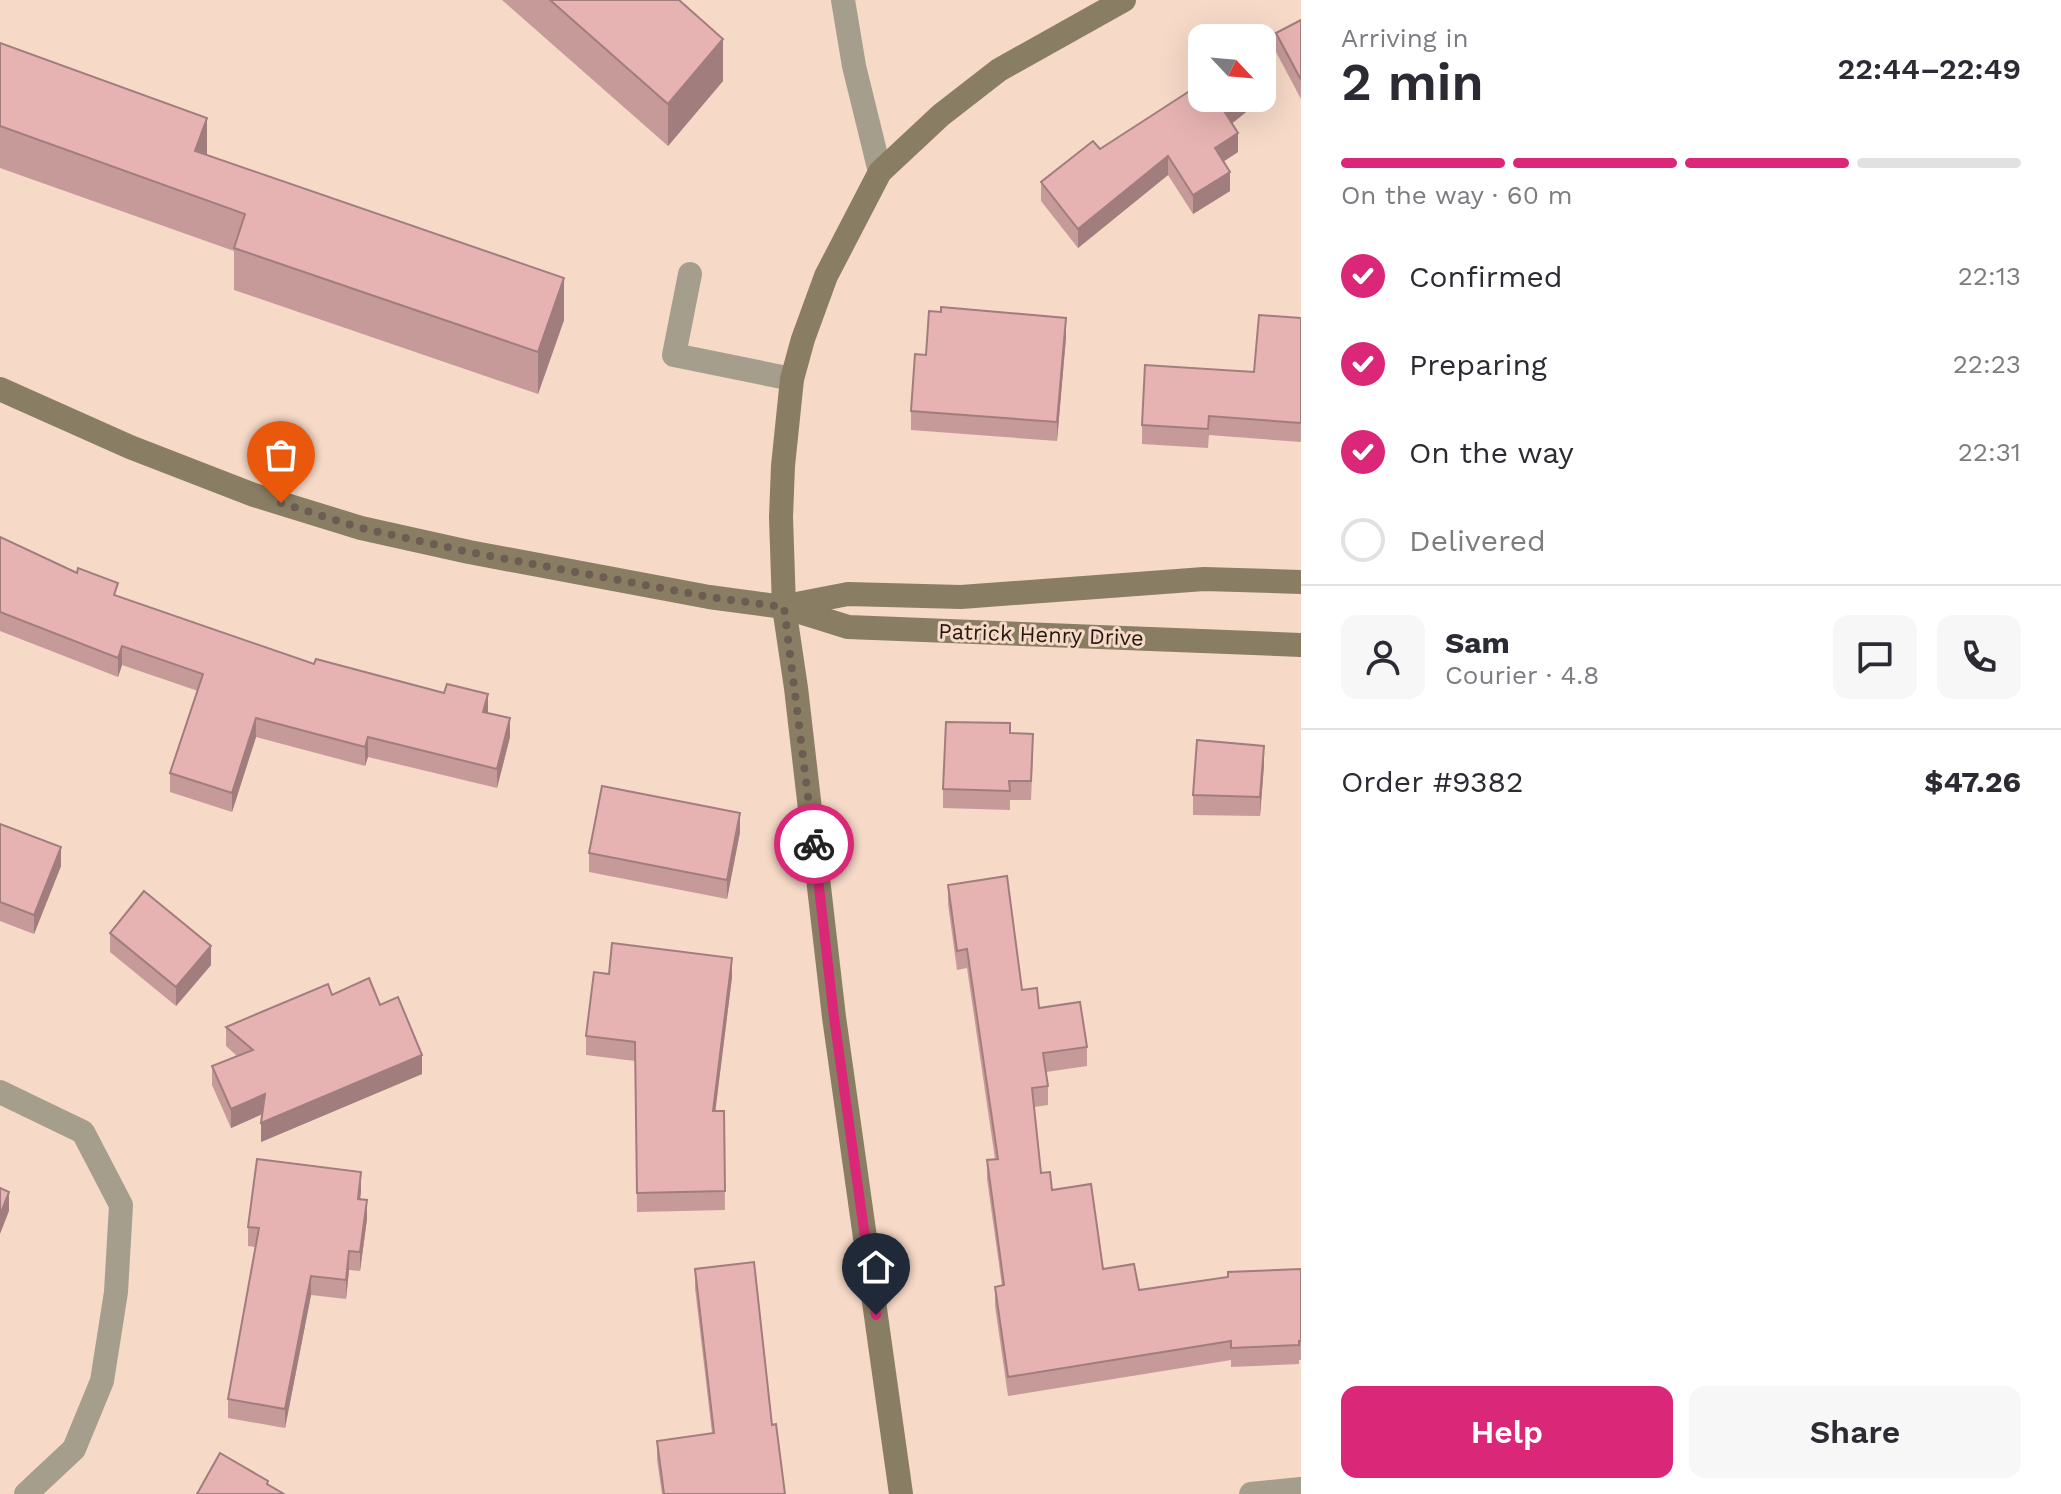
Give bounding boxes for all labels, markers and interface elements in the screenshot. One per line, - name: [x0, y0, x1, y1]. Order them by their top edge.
- text: Arriving in: [1341, 23, 1469, 53]
- north arrow: [1188, 24, 1276, 112]
- map controls: [1188, 24, 1276, 112]
- text: 22:44–22:49: [1837, 51, 2021, 86]
- text: 2 min: [1341, 52, 1484, 113]
- text: On the way · 60 m: [1341, 180, 1572, 210]
- icon: check: [1341, 254, 1385, 298]
- text: Confirmed: [1409, 259, 1563, 294]
- text: 22:13: [1958, 261, 2021, 291]
- icon: check: [1341, 342, 1385, 386]
- text: Preparing: [1409, 347, 1547, 382]
- text: 22:23: [1953, 349, 2021, 379]
- pin: [247, 421, 315, 503]
- icon: check: [1341, 430, 1385, 474]
- icon: bag: [259, 433, 303, 477]
- text: On the way: [1409, 435, 1574, 470]
- text: 22:31: [1958, 437, 2021, 467]
- text: Delivered: [1409, 523, 1546, 558]
- button: person: [1341, 615, 1425, 699]
- button: chat: [1833, 615, 1917, 699]
- button: phone: [1937, 615, 2021, 699]
- street label: Patrick Henry Drive: [938, 618, 1144, 651]
- text: Sam: [1445, 625, 1510, 660]
- text: Courier · 4.8: [1445, 660, 1599, 690]
- text: Order #9382: [1341, 764, 1524, 799]
- text: $47.26: [1924, 764, 2021, 799]
- courier: [774, 804, 854, 884]
- icon: bike: [792, 822, 836, 866]
- pin: [842, 1233, 910, 1315]
- icon: home: [854, 1245, 898, 1289]
- button: Help: [1341, 1386, 1673, 1478]
- button: Share: [1689, 1386, 2021, 1478]

